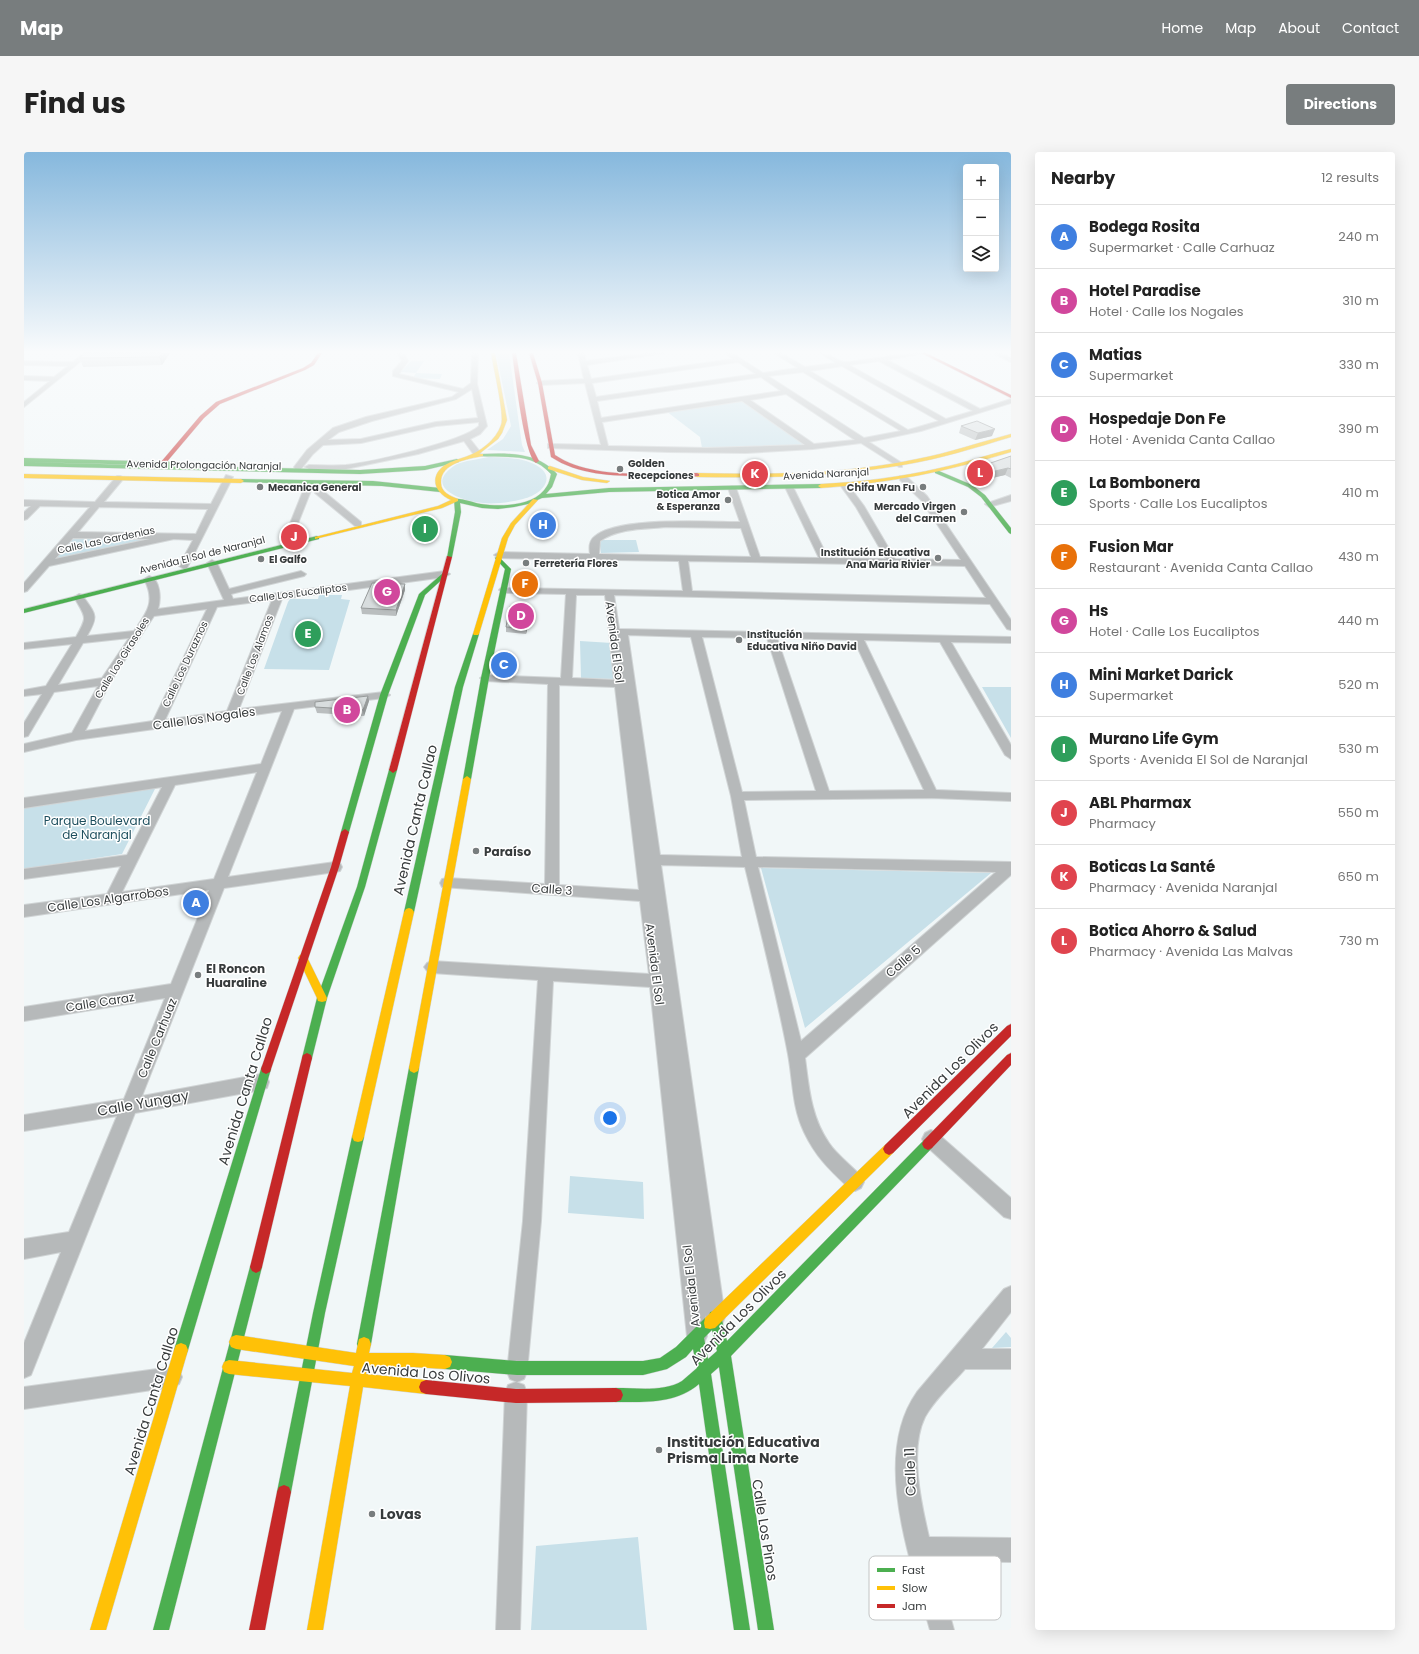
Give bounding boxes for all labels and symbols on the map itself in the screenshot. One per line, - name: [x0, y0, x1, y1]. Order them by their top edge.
- street label: Avenida Prolongación Naranjal: [127, 456, 281, 474]
- place label: Golden Recepciones: [628, 456, 694, 483]
- pin: L: [967, 458, 993, 488]
- pin: K: [742, 459, 768, 489]
- marker: Golden Recepciones: [615, 464, 625, 474]
- street label: Avenida Naranjal: [783, 464, 869, 484]
- place label: Mecanica General: [268, 480, 362, 495]
- place label: Chifa Wan Fu: [847, 480, 915, 495]
- marker: Mecanica General: [255, 482, 265, 492]
- marker: Chifa Wan Fu: [918, 482, 928, 492]
- place label: Botica Amor & Esperanza: [656, 487, 721, 514]
- marker: Botica Amor & Esperanza: [723, 495, 733, 505]
- place label: Mercado Virgen del Carmen: [874, 499, 956, 526]
- marker: Mercado Virgen del Carmen: [959, 507, 969, 517]
- pin: H: [530, 510, 556, 540]
- pin: I: [412, 514, 438, 544]
- street label: Calle Las Gardenias: [56, 522, 156, 558]
- pin: J: [281, 522, 307, 552]
- street label: Avenida El Sol de Naranjal: [137, 532, 267, 578]
- place label: Institución Educativa Ana Maria Rivier: [821, 545, 931, 572]
- place label: El Galfo: [269, 552, 307, 567]
- marker: Institución Educativa Ana Maria Rivier: [933, 553, 943, 563]
- marker: El Galfo: [256, 554, 266, 564]
- place label: Ferretería Flores: [534, 556, 618, 571]
- marker: Ferretería Flores: [521, 558, 531, 568]
- pin: F: [512, 569, 538, 599]
- pin: G: [374, 577, 400, 607]
- street label: Calle Los Eucaliptos: [248, 580, 348, 606]
- street label: Avenida El Sol: [602, 600, 628, 684]
- pin: D: [508, 601, 534, 631]
- street label: Calle Los Alamos: [233, 613, 277, 697]
- street label: Calle Los Girasoles: [91, 615, 153, 701]
- street label: Calle Los Duraznos: [158, 618, 212, 710]
- pin: E: [295, 619, 321, 649]
- place label: Institución Educativa Niño David: [747, 627, 857, 654]
- marker: Institución Educativa Niño David: [734, 635, 744, 645]
- pin: C: [491, 650, 517, 680]
- pin: B: [334, 695, 360, 725]
- street label: Calle los Nogales: [152, 702, 256, 734]
- street label: Avenida Canta Callao: [388, 743, 442, 897]
- park label: Parque Boulevard de Naranjal: [44, 812, 150, 843]
- place label: Paraíso: [484, 843, 531, 860]
- marker: Paraíso: [471, 846, 481, 856]
- street label: Calle 3: [531, 879, 573, 899]
- street label: Calle Los Algarrobos: [46, 882, 170, 916]
- pin: A: [183, 888, 209, 918]
- street label: Avenida El Sol: [642, 922, 668, 1006]
- street label: Calle 5: [882, 941, 924, 981]
- place label: El Roncon Huaraline: [206, 960, 267, 991]
- marker: El Roncon Huaraline: [193, 970, 203, 980]
- street label: Calle Caraz: [64, 988, 136, 1016]
- street label: Calle Carhuaz: [133, 996, 181, 1080]
- street label: Avenida Canta Callao: [213, 1014, 277, 1168]
- street label: Avenida Los Olivos: [897, 1017, 1003, 1123]
- street label: Calle Yungay: [96, 1085, 190, 1121]
- your location: [600, 1108, 620, 1128]
- street label: Avenida El Sol: [678, 1244, 704, 1328]
- street label: Avenida Los Olivos: [685, 1264, 791, 1370]
- street label: Avenida Canta Callao: [119, 1324, 183, 1478]
- street label: Avenida Los Olivos: [361, 1357, 491, 1389]
- place label: Institución Educativa Prisma Lima Norte: [667, 1432, 820, 1468]
- marker: Institución Educativa Prisma Lima Norte: [654, 1445, 664, 1455]
- street label: Calle 11: [899, 1447, 921, 1497]
- street label: Calle Los Pinos: [747, 1478, 783, 1582]
- place label: Lovas: [380, 1504, 422, 1524]
- marker: Lovas: [367, 1509, 377, 1519]
- legend: [869, 1556, 1001, 1620]
- text: Fast: [902, 1562, 925, 1578]
- text: Slow: [902, 1580, 927, 1596]
- text: Jam: [902, 1598, 927, 1614]

